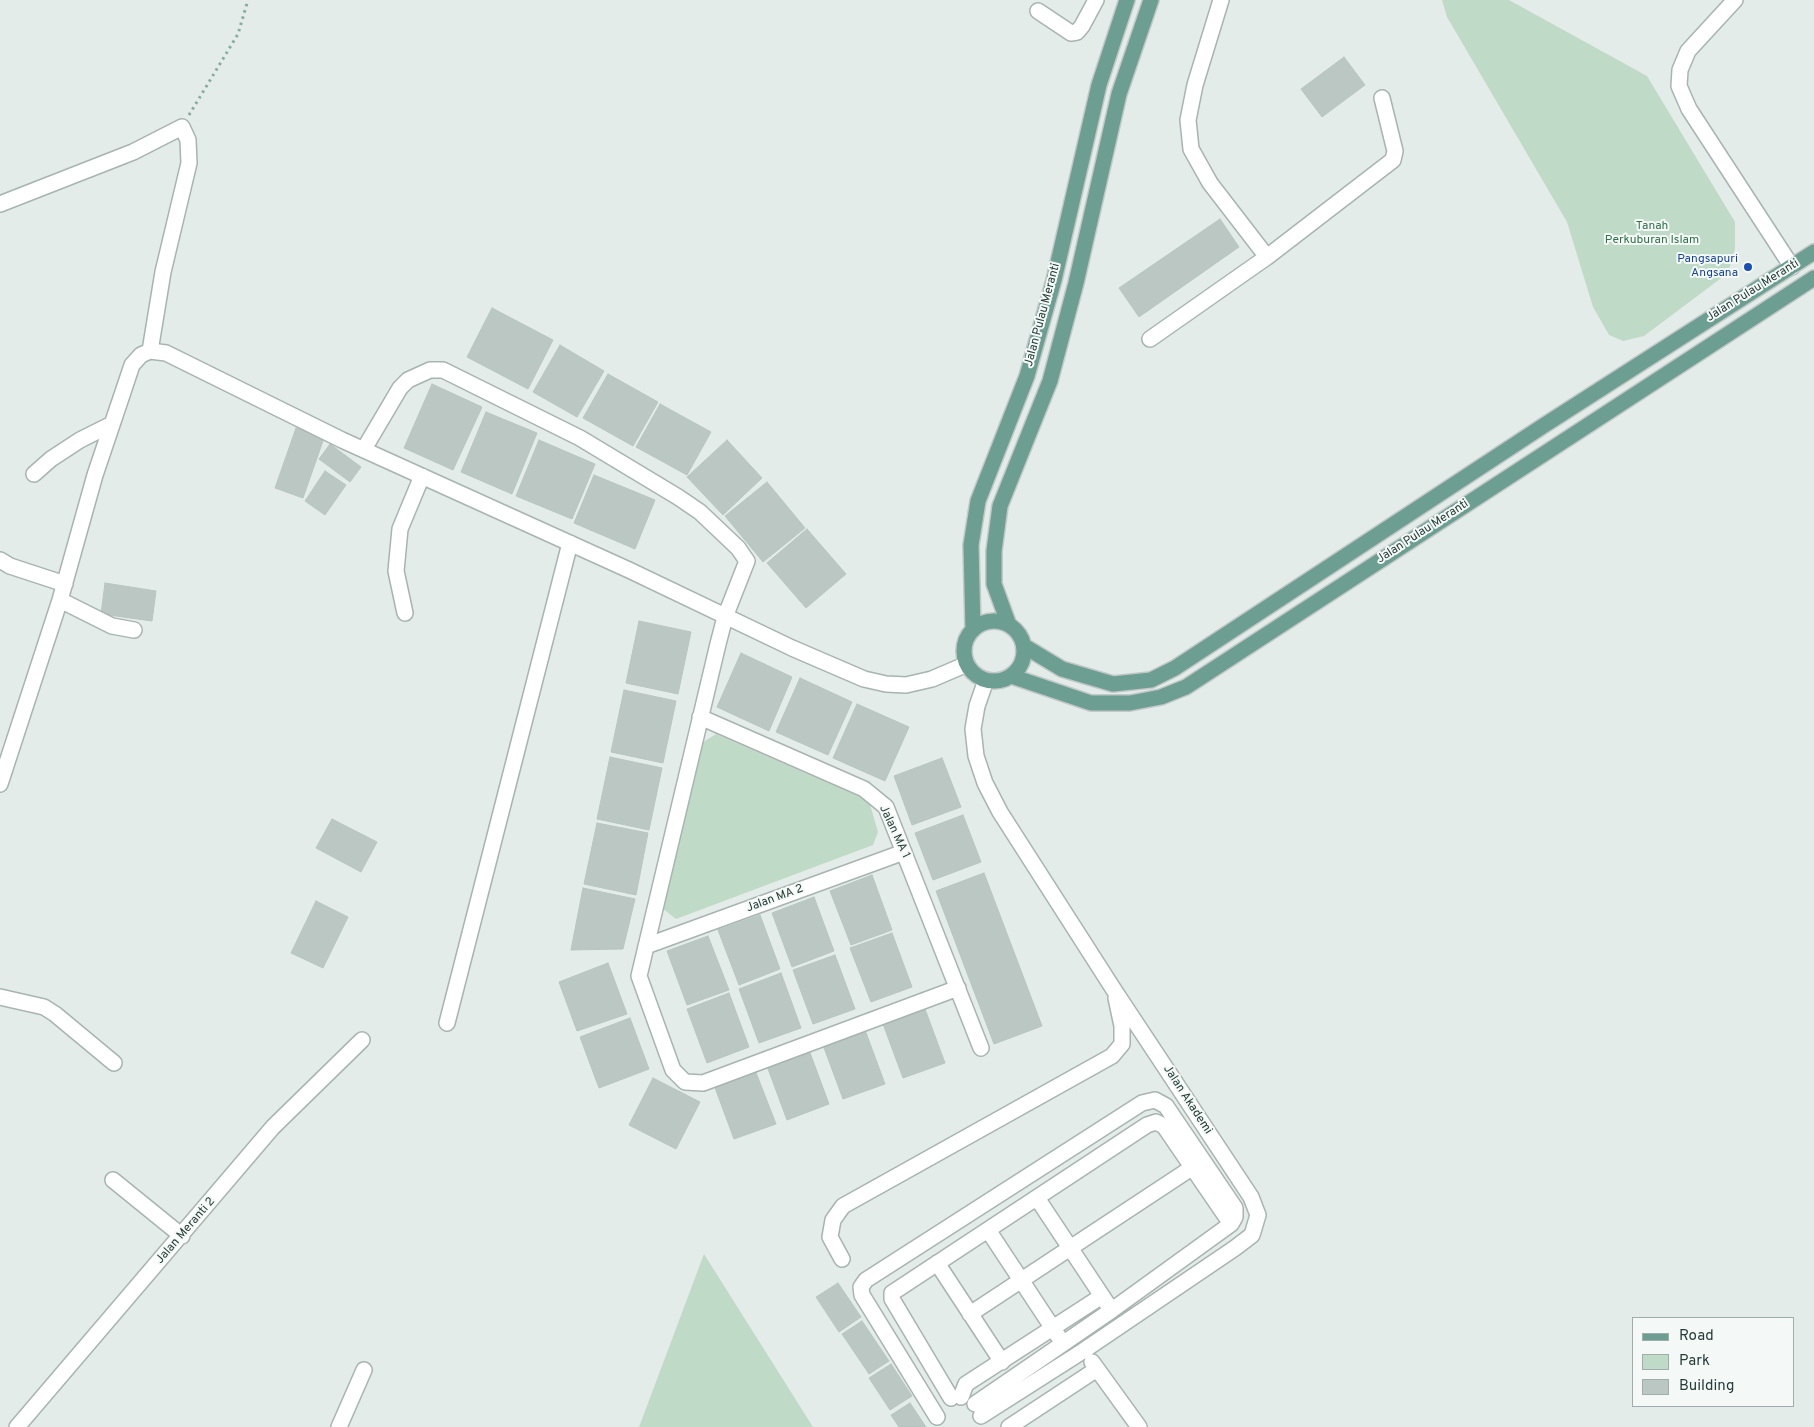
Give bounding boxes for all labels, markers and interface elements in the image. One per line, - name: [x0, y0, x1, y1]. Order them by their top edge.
- park label: Tanah Perkuburan Islam: [1605, 220, 1699, 248]
- place label: Pangsapuri Angsana: [1677, 253, 1738, 281]
- street label: Jalan Pulau Meranti: [1704, 257, 1802, 325]
- marker: Pangsapuri Angsana: [1742, 261, 1754, 273]
- street label: Jalan Pulau Meranti: [1022, 262, 1064, 368]
- street label: Jalan Pulau Meranti: [1375, 497, 1471, 567]
- street label: Jalan MA 1: [875, 803, 913, 861]
- street label: Jalan MA 2: [744, 882, 806, 916]
- street label: Jalan Akademi: [1159, 1063, 1215, 1137]
- street label: Jalan Meranti 2: [153, 1195, 219, 1267]
- legend: [1632, 1317, 1794, 1407]
- text: Road: [1679, 1327, 1714, 1346]
- text: Park: [1679, 1352, 1710, 1371]
- text: Building: [1679, 1377, 1734, 1396]

